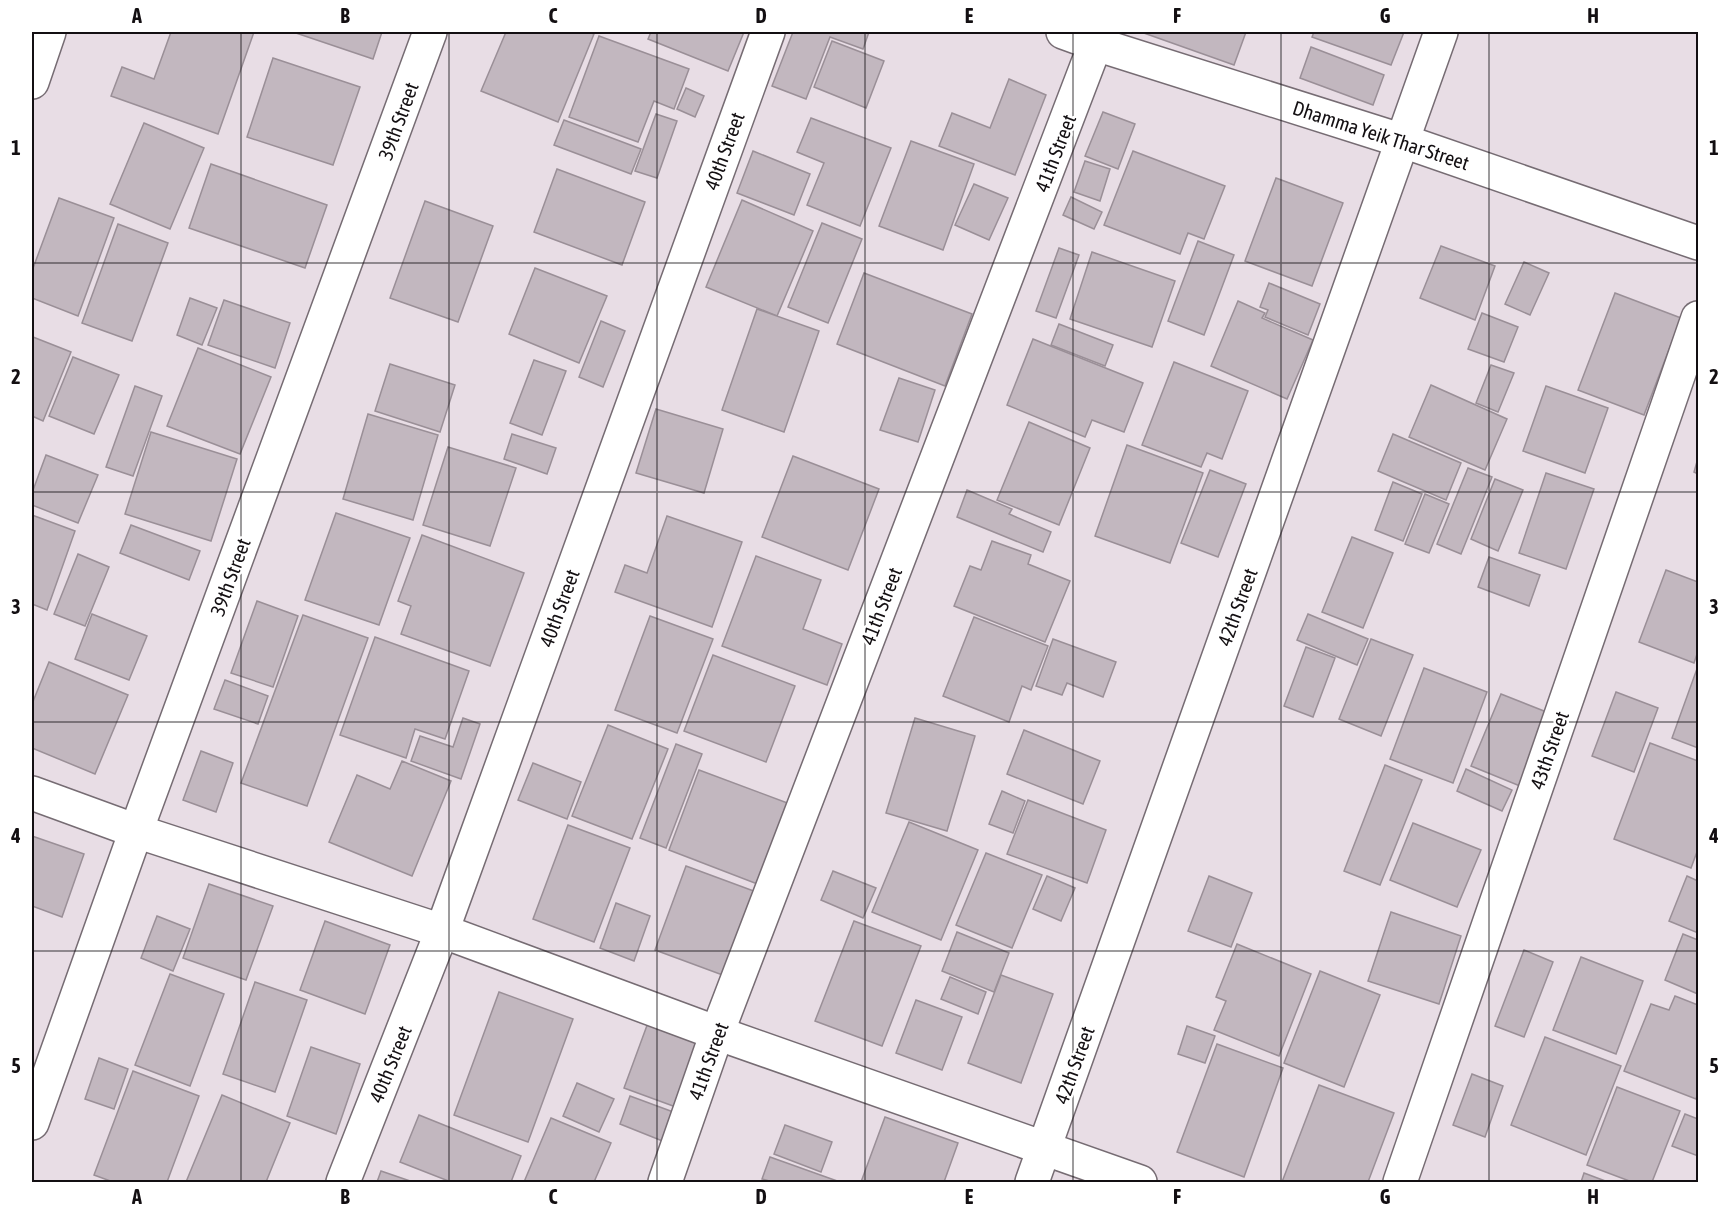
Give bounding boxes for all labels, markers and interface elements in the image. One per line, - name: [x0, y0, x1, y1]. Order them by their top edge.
- text: A: [131, 4, 142, 27]
- text: B: [340, 4, 350, 27]
- text: C: [549, 4, 558, 27]
- text: D: [755, 4, 767, 27]
- text: E: [965, 4, 974, 27]
- text: F: [1173, 4, 1181, 27]
- text: G: [1380, 4, 1391, 27]
- text: H: [1587, 4, 1599, 27]
- street label: 39th Street: [373, 79, 423, 163]
- street label: Dhamma Yeik Thar Street: [1290, 96, 1472, 174]
- street label: 40th Street: [699, 109, 749, 193]
- street label: 41th Street: [1030, 111, 1080, 195]
- text: 1: [11, 136, 21, 159]
- text: 1: [1709, 136, 1719, 159]
- text: 2: [11, 365, 21, 388]
- text: 2: [1709, 365, 1719, 388]
- street label: 39th Street: [205, 535, 255, 619]
- street label: 41th Street: [856, 564, 906, 648]
- street label: 42th Street: [1212, 565, 1262, 649]
- street label: 40th Street: [534, 566, 584, 650]
- text: 3: [11, 595, 21, 618]
- text: 3: [1709, 595, 1719, 618]
- street label: 43th Street: [1525, 708, 1573, 792]
- text: 4: [10, 824, 21, 847]
- text: 4: [1708, 824, 1719, 847]
- street label: 41th Street: [683, 1019, 733, 1103]
- street label: 40th Street: [364, 1022, 416, 1106]
- street label: 42th Street: [1049, 1023, 1099, 1107]
- text: 5: [11, 1054, 21, 1077]
- text: 5: [1709, 1054, 1719, 1077]
- text: A: [131, 1185, 142, 1208]
- text: B: [340, 1185, 350, 1208]
- text: C: [549, 1185, 558, 1208]
- text: D: [755, 1185, 767, 1208]
- text: E: [965, 1185, 974, 1208]
- text: F: [1173, 1185, 1181, 1208]
- text: G: [1380, 1185, 1391, 1208]
- text: H: [1587, 1185, 1599, 1208]

